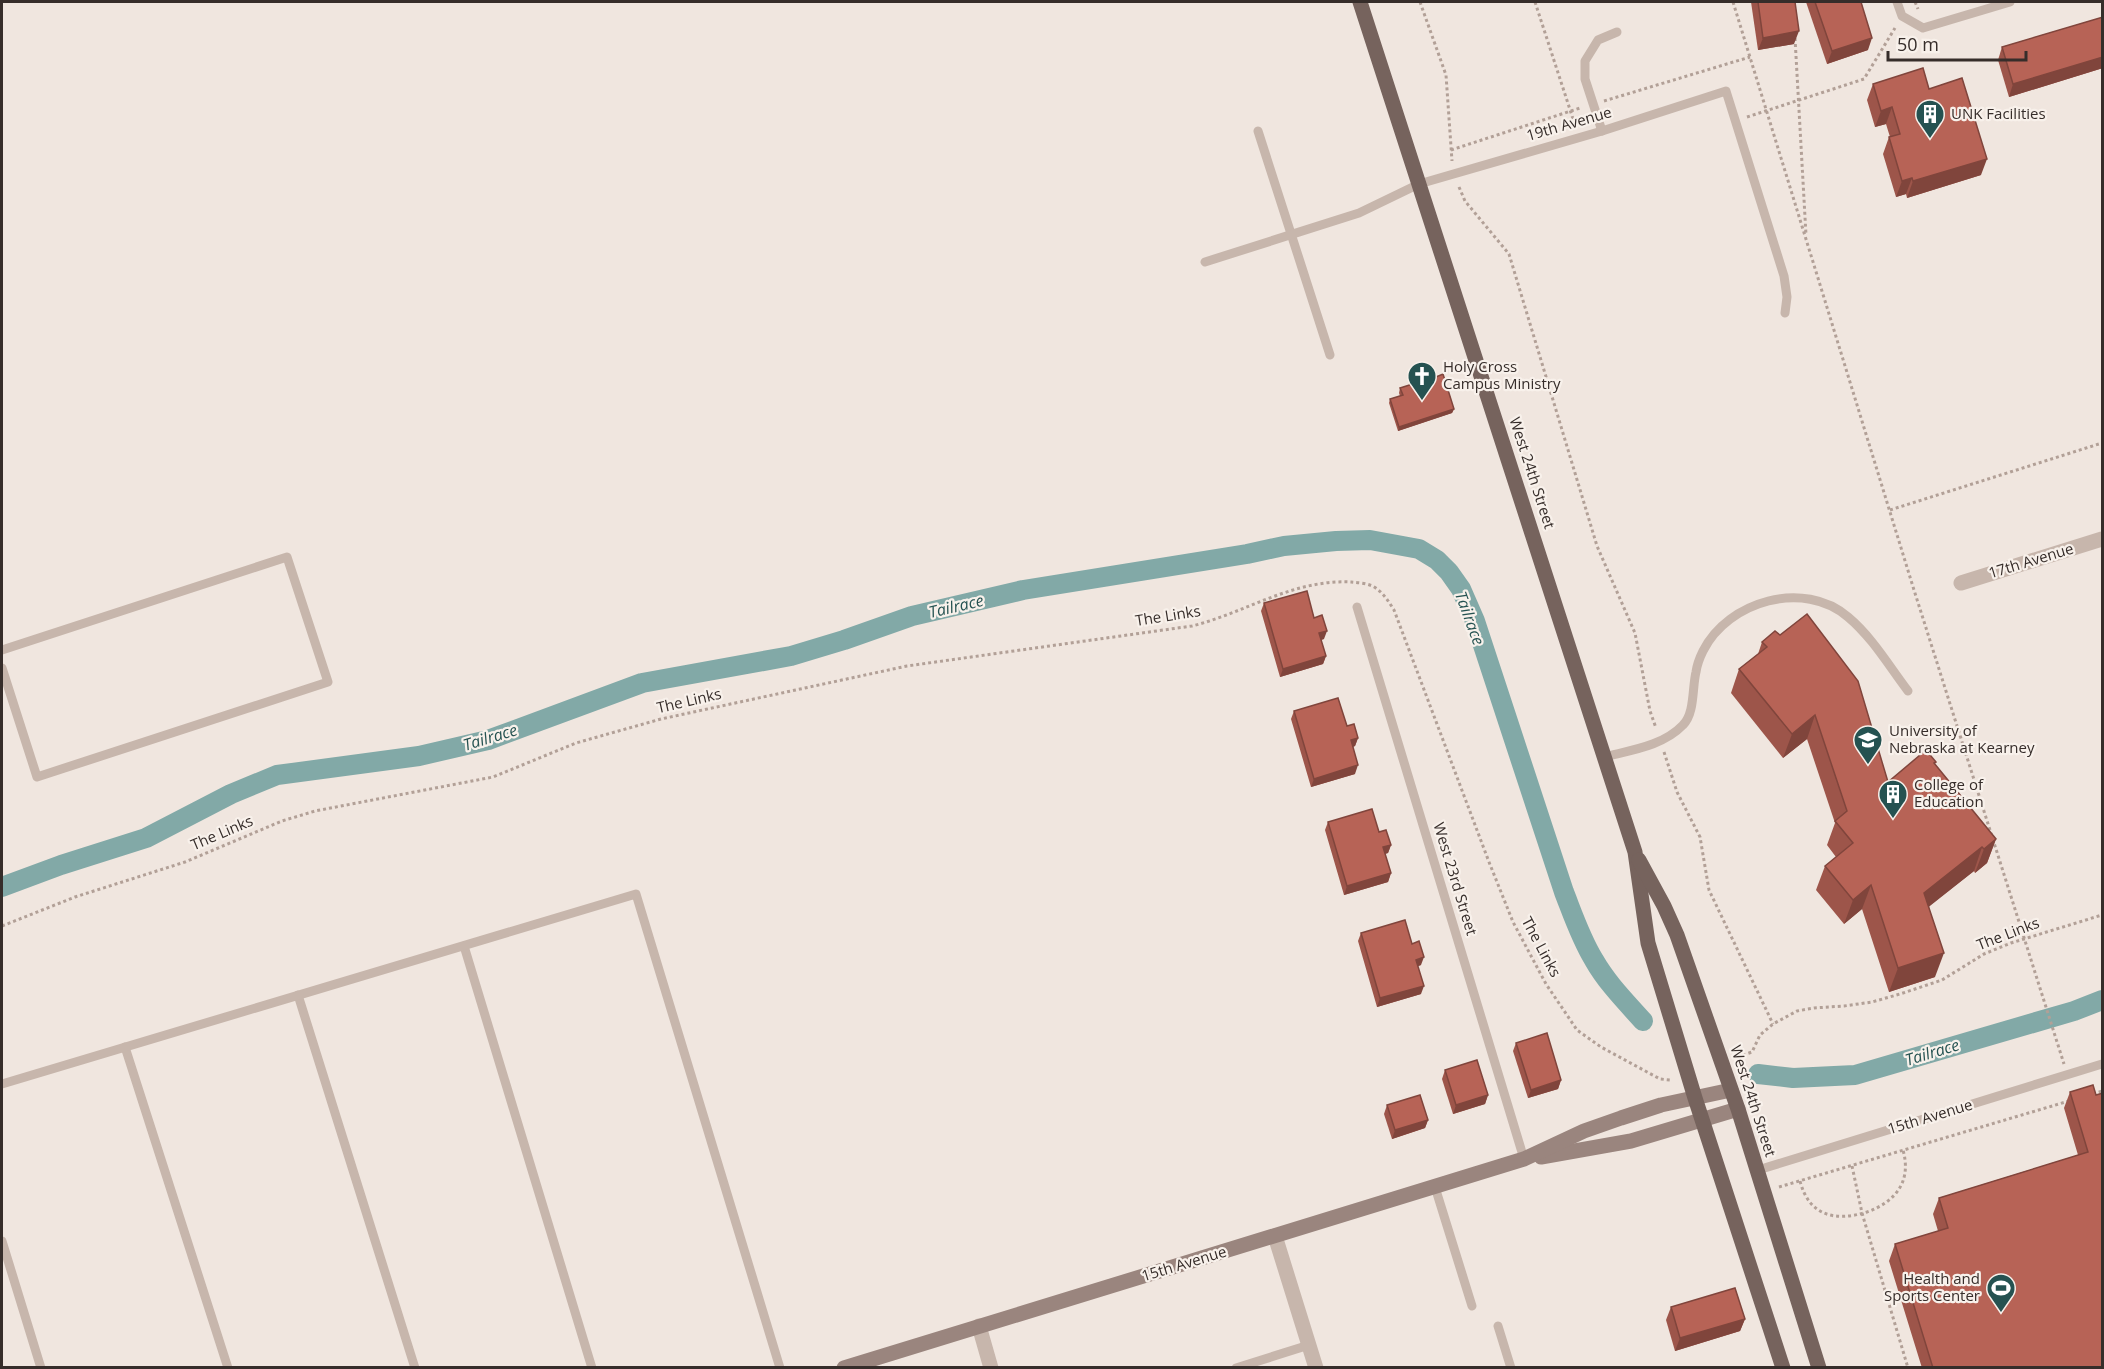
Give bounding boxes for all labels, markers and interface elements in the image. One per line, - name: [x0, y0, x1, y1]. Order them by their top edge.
- scale bar: [1888, 24, 2026, 62]
- text: 50 m: [1897, 32, 1939, 56]
- building icon: UNK Facilities: [1914, 98, 1946, 140]
- street label: 19th Avenue: [1524, 101, 1614, 145]
- place label: UNK Facilities: [1951, 103, 2046, 123]
- place label: Holy Cross Campus Ministry: [1443, 356, 1561, 393]
- church icon: Holy Cross Campus Ministry: [1406, 360, 1438, 402]
- street label: West 24th Street: [1505, 414, 1560, 531]
- street label: 17th Avenue: [1986, 538, 2076, 582]
- water label: Tailrace: [1450, 588, 1490, 648]
- water label: Tailrace: [926, 589, 986, 623]
- street label: The Links: [1134, 600, 1202, 630]
- street label: The Links: [655, 683, 723, 717]
- water label: Tailrace: [460, 718, 520, 756]
- place label: University of Nebraska at Kearney: [1889, 720, 2035, 757]
- school or university icon: University of Nebraska at Kearney: [1852, 724, 1884, 766]
- place label: College of Education: [1914, 774, 1984, 811]
- building icon: College of Education: [1877, 778, 1909, 820]
- street label: The Links: [187, 810, 256, 854]
- street label: West 23rd Street: [1429, 820, 1483, 938]
- street label: The Links: [1973, 912, 2042, 954]
- street label: The Links: [1518, 913, 1566, 980]
- water label: Tailrace: [1902, 1033, 1962, 1071]
- street label: West 24th Street: [1726, 1042, 1781, 1159]
- street label: 15th Avenue: [1885, 1094, 1975, 1138]
- street label: 15th Avenue: [1139, 1241, 1229, 1285]
- place label: Health and Sports Center: [1884, 1268, 1980, 1305]
- sports icon: Health and Sports Center: [1985, 1272, 2017, 1314]

